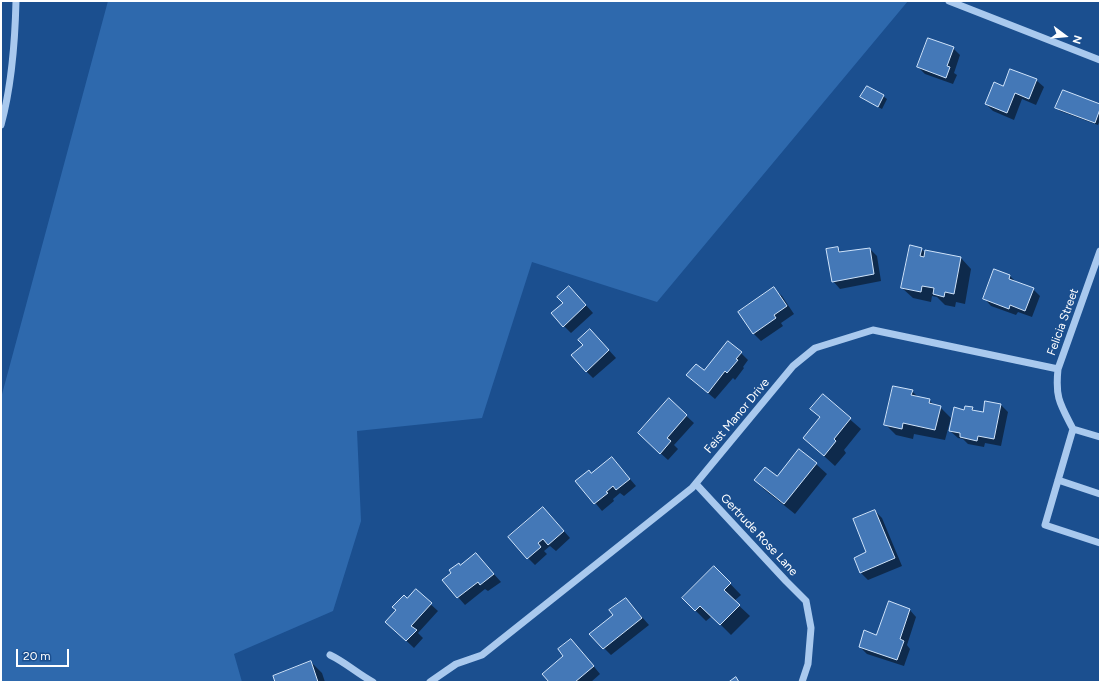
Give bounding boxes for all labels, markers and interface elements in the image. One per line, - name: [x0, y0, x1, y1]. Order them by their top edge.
- north arrow: [1045, 16, 1085, 56]
- text: N: [1070, 34, 1084, 45]
- street label: Felicia Street: [1044, 286, 1082, 358]
- street label: Feist Manor Drive: [701, 376, 773, 456]
- street label: Gertrude Rose Lane: [717, 491, 801, 579]
- scale bar: [18, 641, 71, 667]
- text: 20 m: [23, 649, 51, 663]

